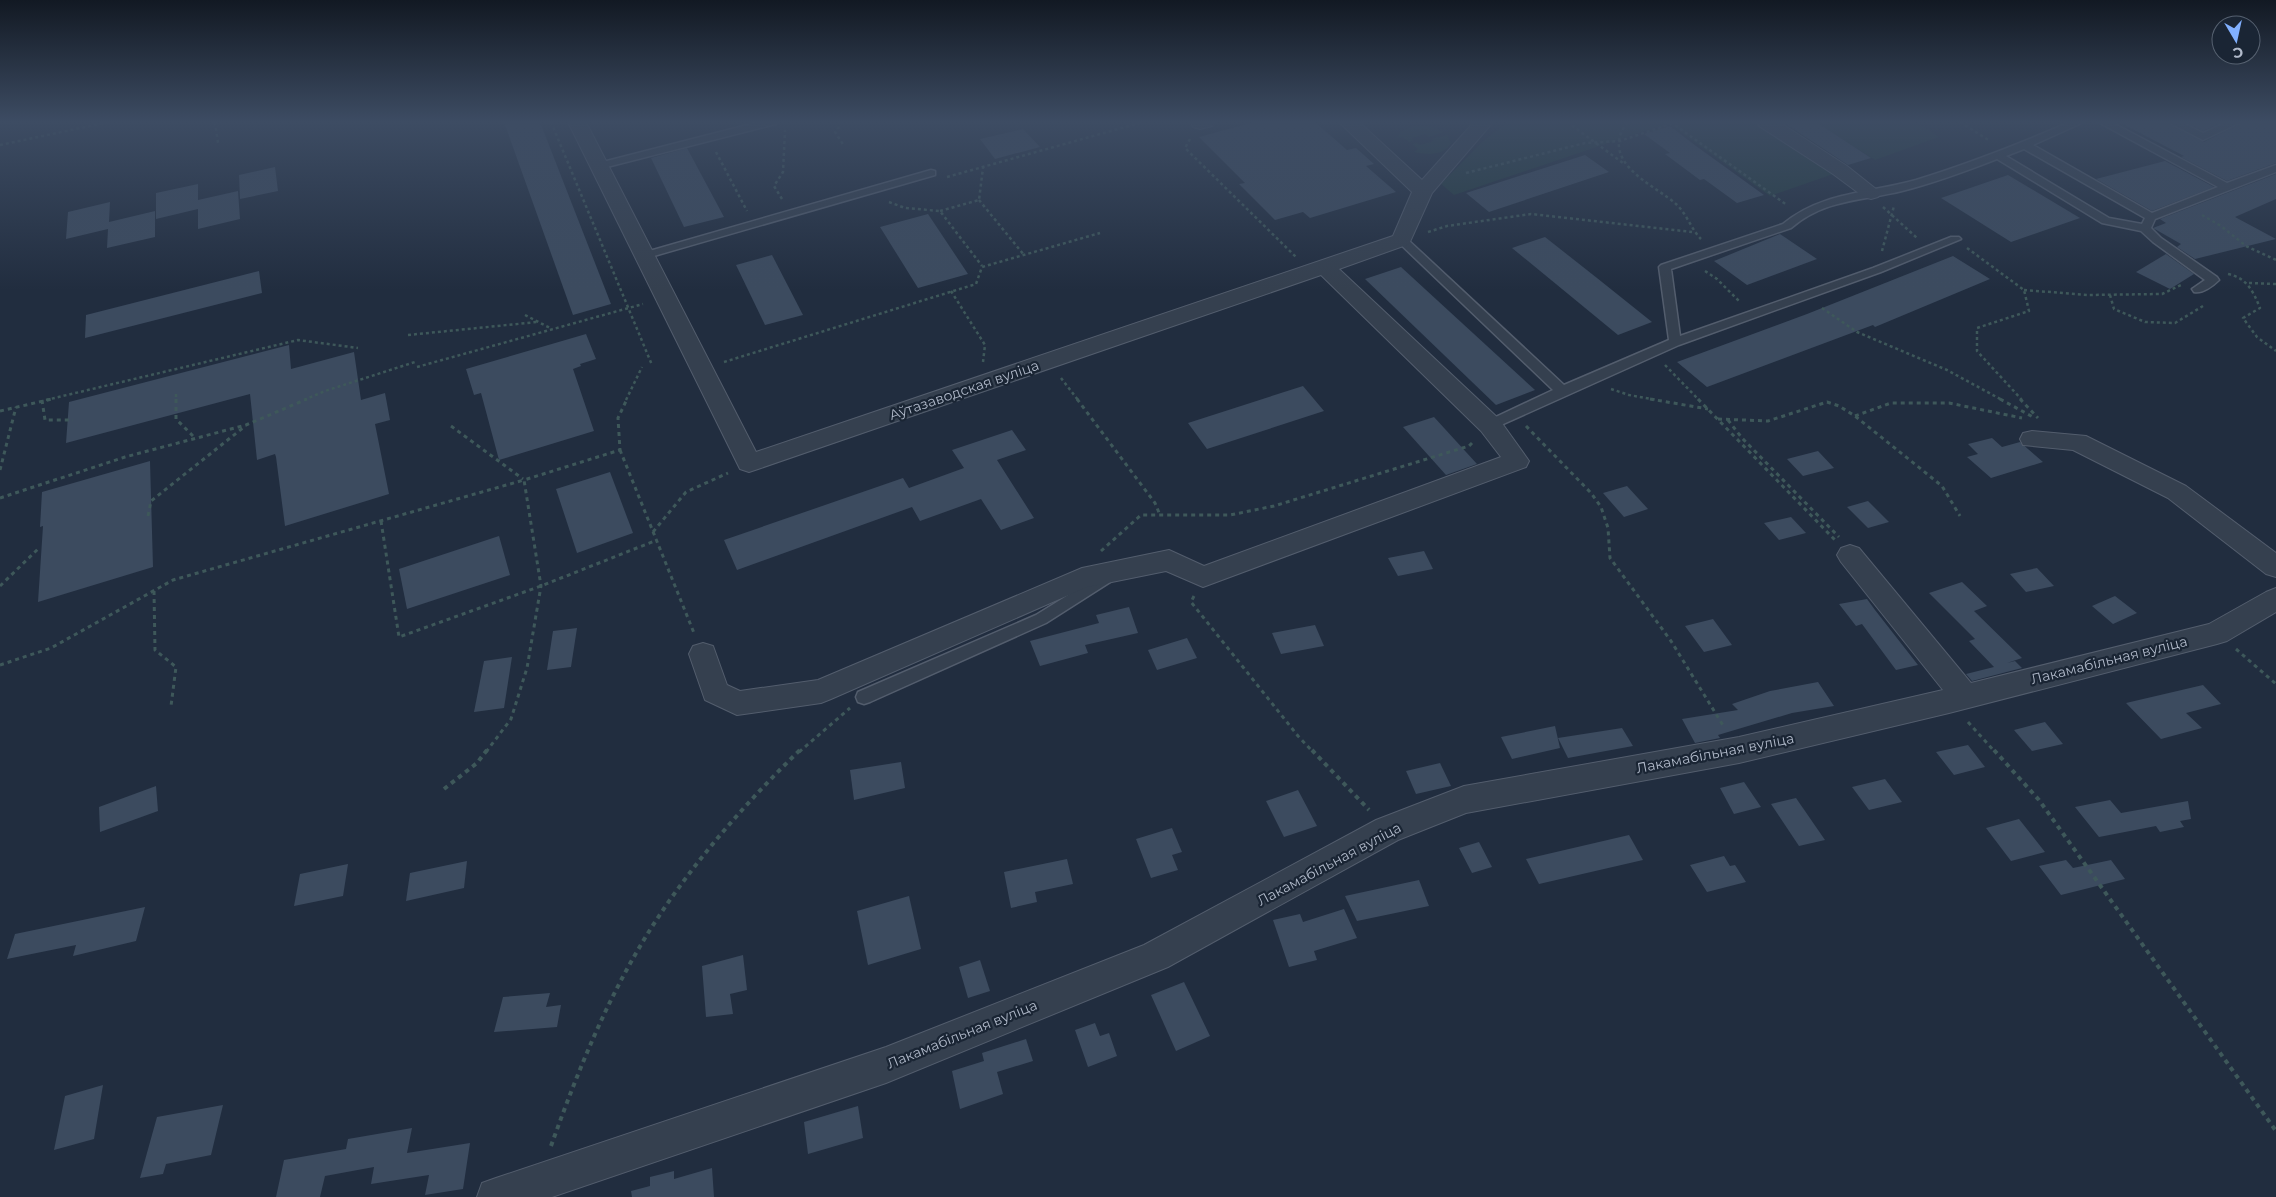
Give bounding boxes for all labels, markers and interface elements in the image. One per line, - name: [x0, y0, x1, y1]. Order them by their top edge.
- north arrow: [2211, 15, 2261, 65]
- text: С: [2232, 43, 2244, 63]
- street label: Аўтазаводская вуліца: [887, 356, 1041, 424]
- street label: Лакамабільная вуліца: [2029, 632, 2189, 688]
- street label: Лакамабільная вуліца: [1635, 729, 1795, 777]
- street label: Лакамабільная вуліца: [1254, 818, 1404, 910]
- street label: Лакамабільная вуліца: [884, 996, 1040, 1072]

